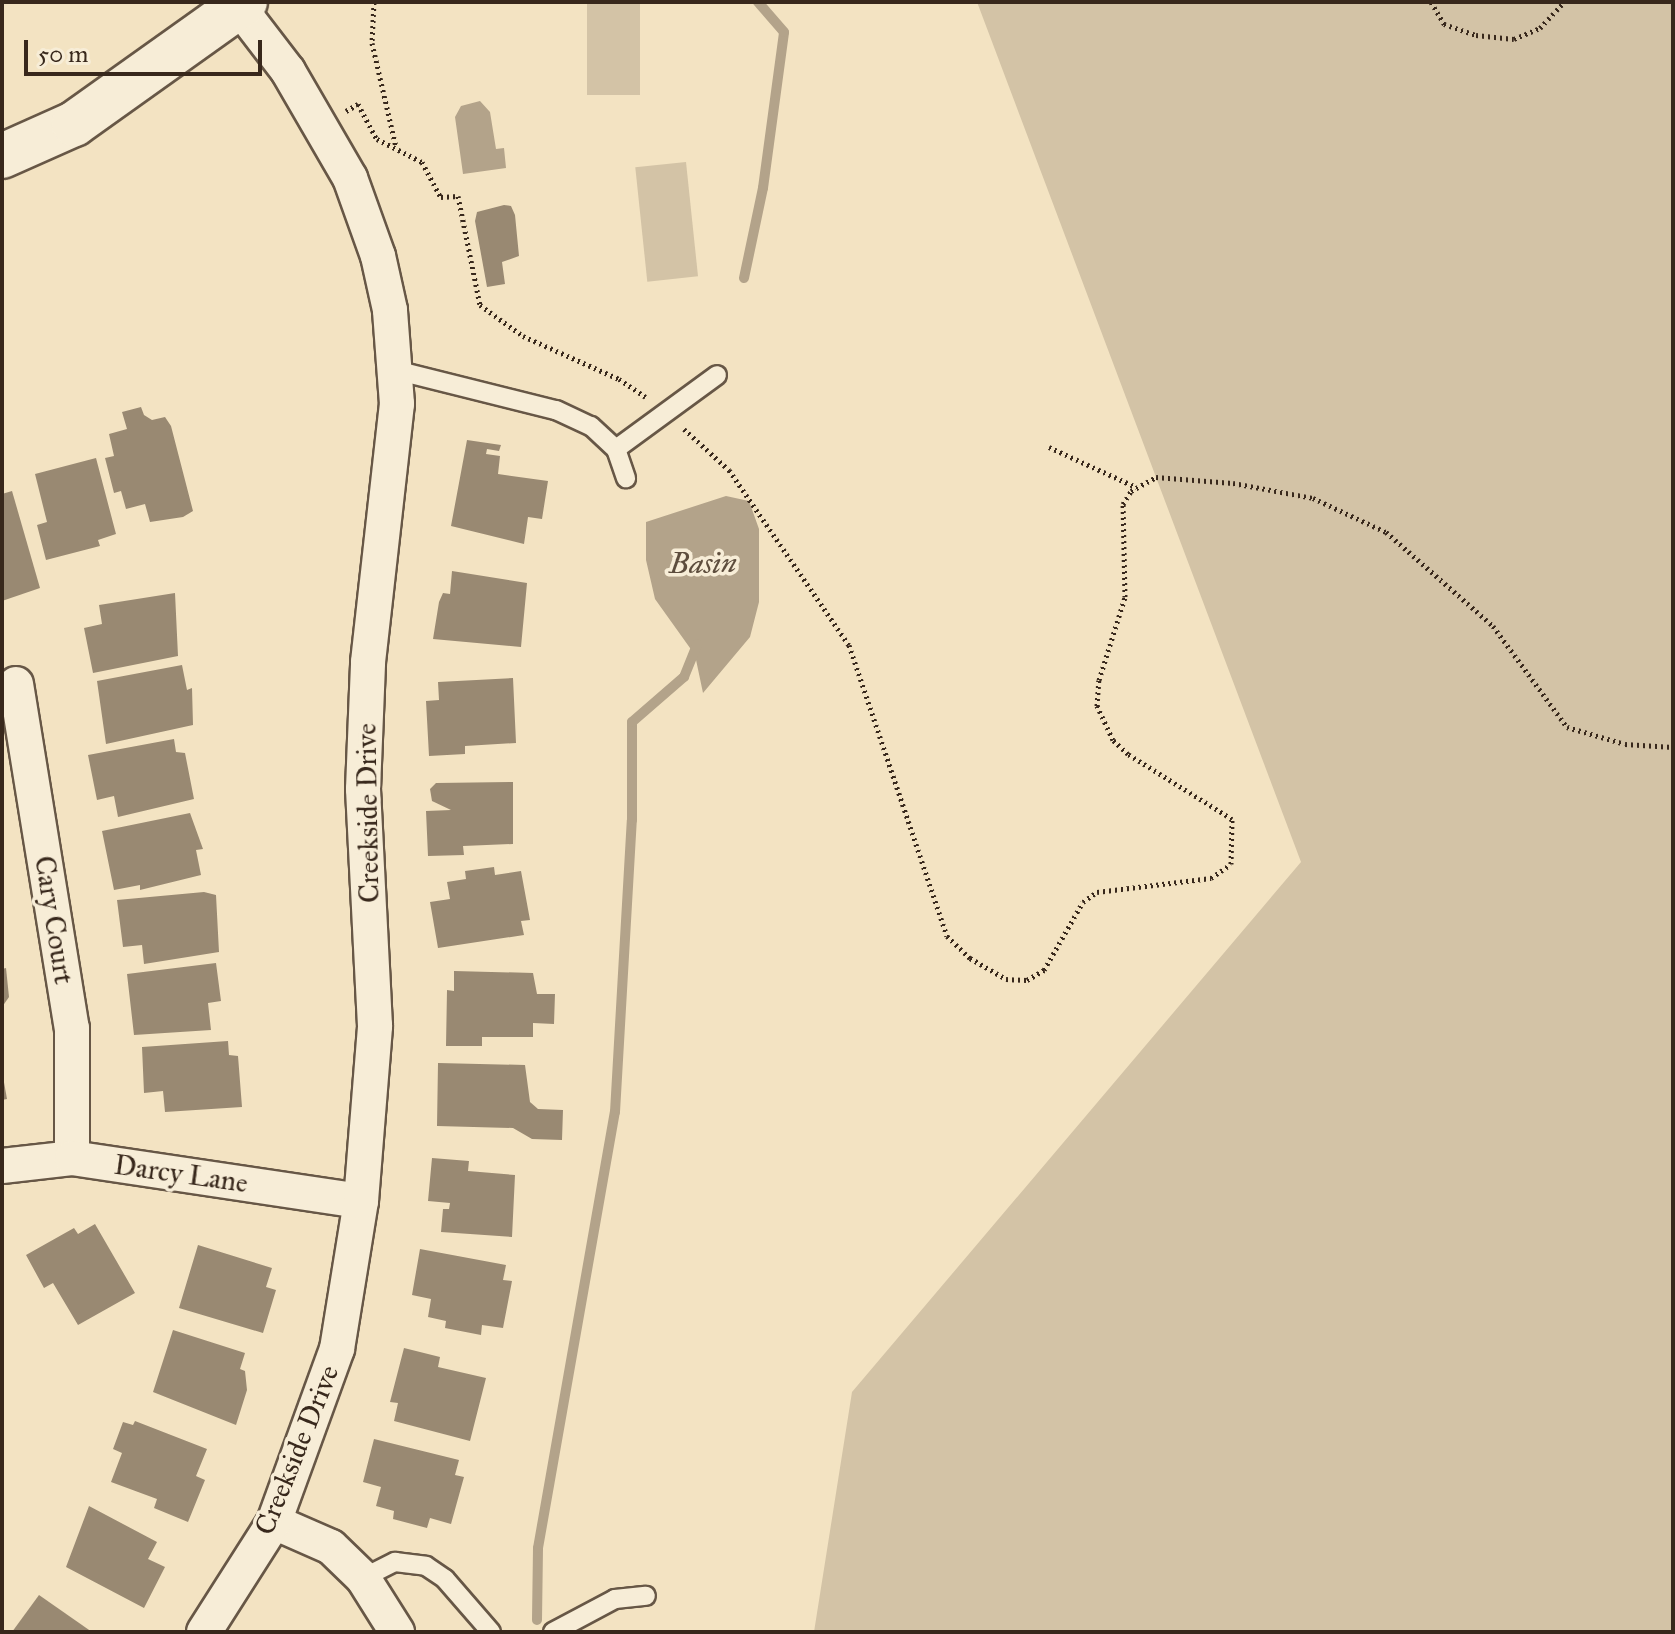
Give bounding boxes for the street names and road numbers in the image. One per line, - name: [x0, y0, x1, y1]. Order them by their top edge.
- street label: Creekside Drive: [350, 723, 386, 903]
- street label: Cary Court: [27, 854, 81, 986]
- street label: Darcy Lane: [112, 1148, 250, 1200]
- street label: Creekside Drive: [248, 1360, 346, 1540]

